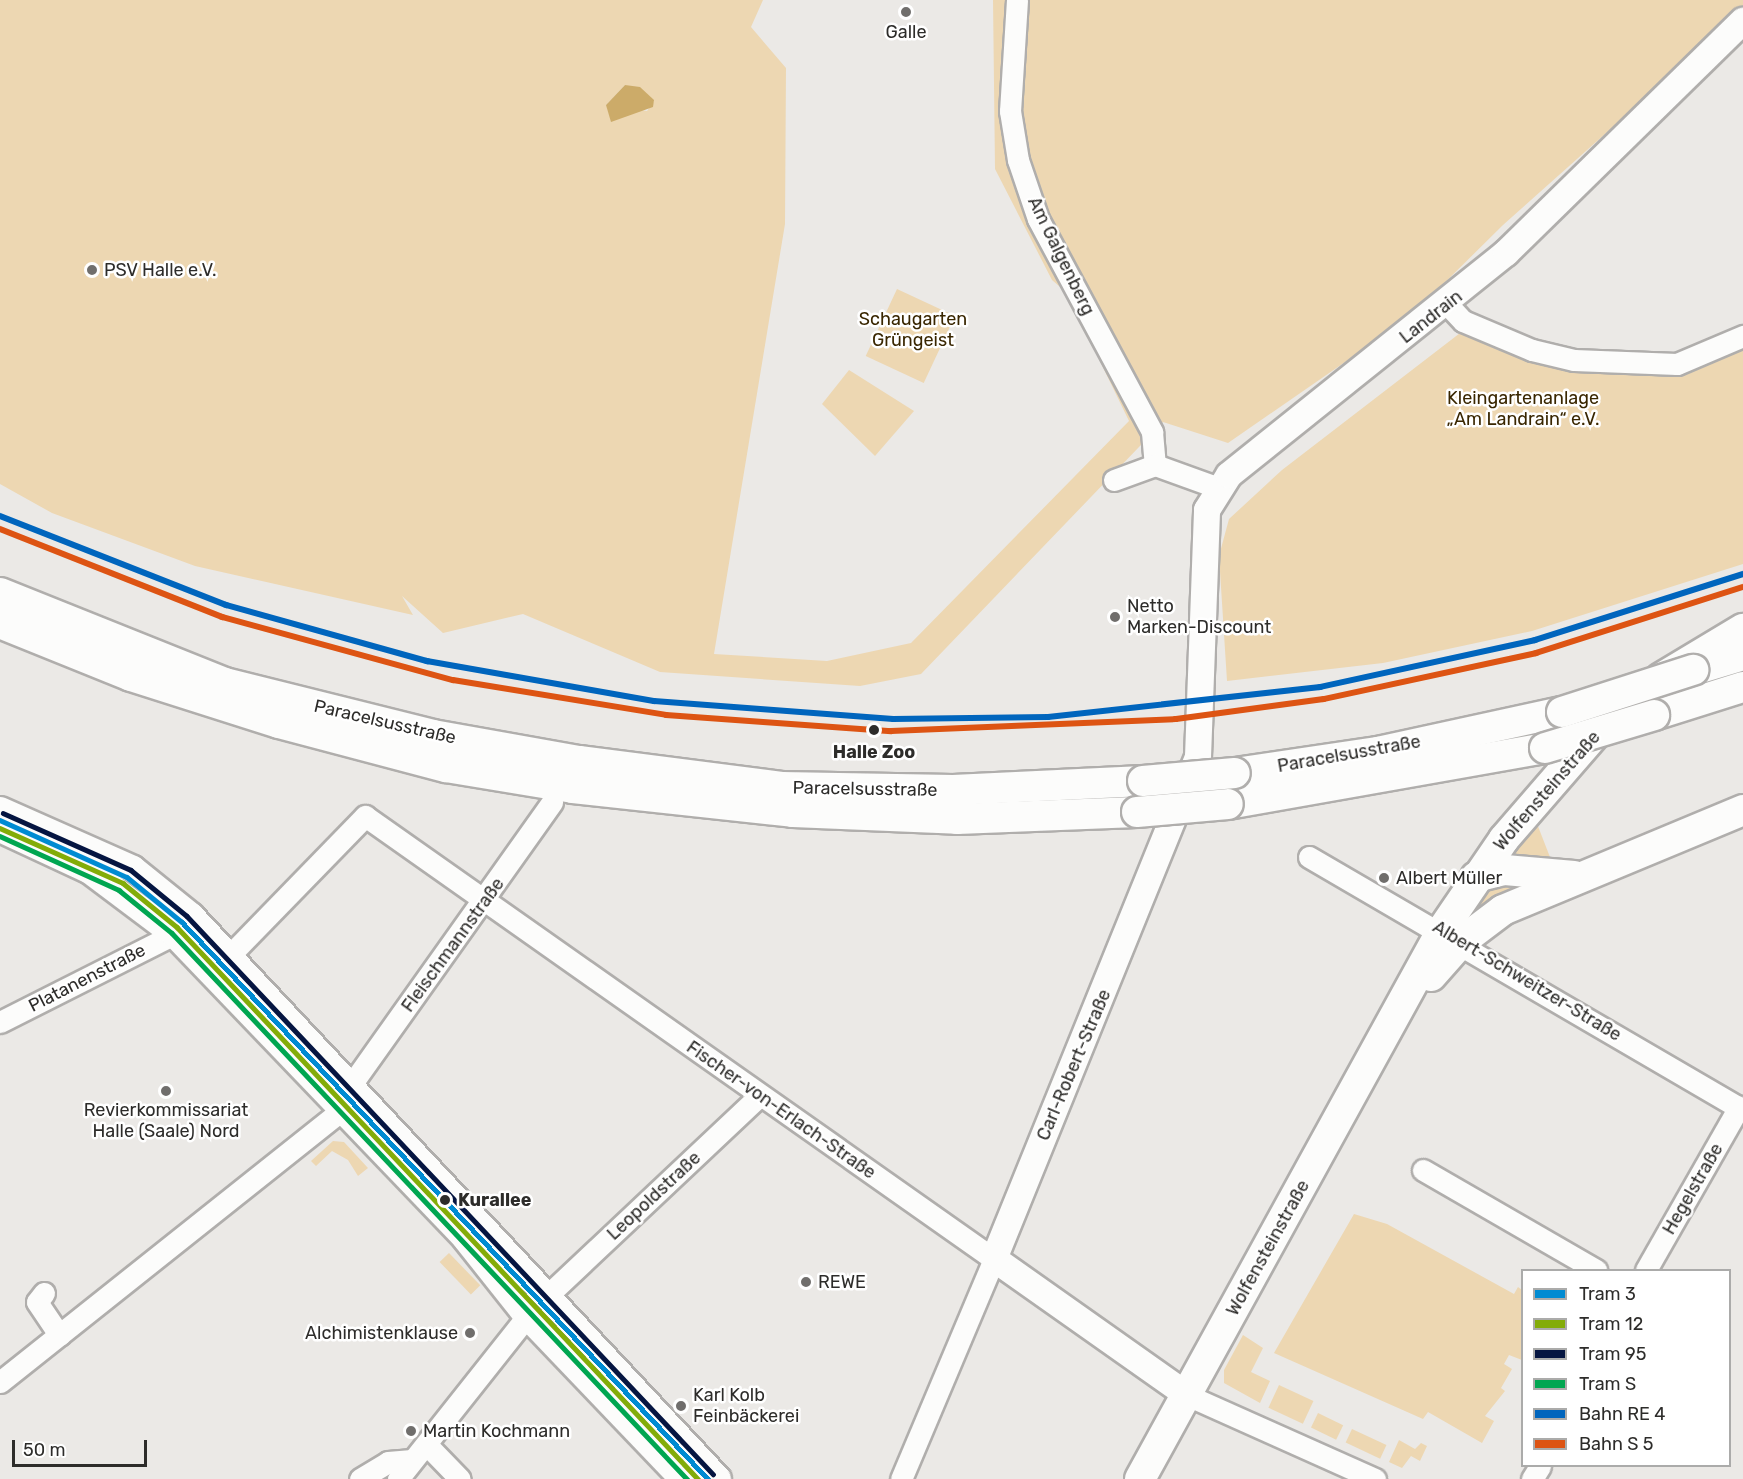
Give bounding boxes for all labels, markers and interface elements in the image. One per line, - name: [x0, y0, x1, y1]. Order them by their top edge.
- marker: Galle: [899, 5, 913, 19]
- place label: Galle: [885, 21, 927, 43]
- street label: Am Galgenberg: [1023, 193, 1099, 319]
- place label: PSV Halle e.V.: [104, 259, 217, 281]
- marker: PSV Halle e.V.: [85, 263, 99, 277]
- street label: Landrain: [1395, 286, 1467, 348]
- park label: Schaugarten Grüngeist: [859, 309, 967, 352]
- park label: Kleingartenanlage „Am Landrain“ e.V.: [1447, 388, 1599, 430]
- place label: Netto Marken-Discount: [1127, 596, 1271, 638]
- marker: Netto Marken-Discount: [1108, 610, 1122, 624]
- street label: Paracelsusstraße: [312, 695, 458, 749]
- marker: Halle Zoo: [865, 721, 883, 739]
- street label: Wolfensteinstraße: [1489, 727, 1605, 855]
- street label: Paracelsusstraße: [1276, 731, 1422, 777]
- place label: Halle Zoo: [833, 741, 915, 763]
- street label: Paracelsusstraße: [792, 777, 938, 801]
- place label: Albert Müller: [1396, 867, 1502, 889]
- marker: Albert Müller: [1377, 871, 1391, 885]
- street label: Fleischmannstraße: [397, 874, 509, 1016]
- street label: Albert-Schweitzer-Straße: [1429, 916, 1625, 1046]
- street label: Platanenstraße: [25, 939, 149, 1017]
- street label: Carl-Robert-Straße: [1032, 986, 1116, 1144]
- street label: Fischer-von-Erlach-Straße: [682, 1036, 880, 1184]
- marker: Revierkommissariat Halle (Saale) Nord: [159, 1084, 173, 1098]
- place label: Revierkommissariat Halle (Saale) Nord: [84, 1100, 248, 1142]
- street label: Hegelstraße: [1658, 1140, 1728, 1238]
- street label: Leopoldstraße: [603, 1147, 705, 1245]
- street label: Wolfensteinstraße: [1222, 1176, 1314, 1320]
- place label: Kurallee: [458, 1189, 531, 1211]
- marker: Kurallee: [436, 1191, 454, 1209]
- legend: [1521, 1269, 1731, 1467]
- place label: REWE: [818, 1271, 866, 1293]
- marker: REWE: [799, 1275, 813, 1289]
- text: Tram 3: [1579, 1283, 1636, 1305]
- text: Tram 12: [1579, 1313, 1643, 1335]
- place label: Alchimistenklause: [305, 1322, 458, 1344]
- marker: Alchimistenklause: [463, 1326, 477, 1340]
- text: Tram 95: [1579, 1343, 1646, 1365]
- text: Tram S: [1579, 1373, 1636, 1395]
- place label: Karl Kolb Feinbäckerei: [693, 1385, 799, 1428]
- marker: Karl Kolb Feinbäckerei: [674, 1399, 688, 1413]
- text: Bahn RE 4: [1579, 1403, 1666, 1425]
- place label: Martin Kochmann: [423, 1420, 570, 1442]
- marker: Martin Kochmann: [404, 1424, 418, 1438]
- scale bar: [15, 1428, 150, 1466]
- text: Bahn S 5: [1579, 1433, 1654, 1455]
- text: 50 m: [23, 1439, 66, 1461]

